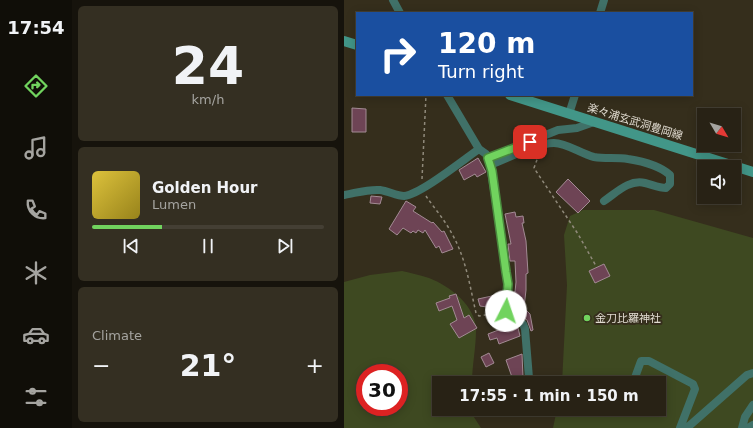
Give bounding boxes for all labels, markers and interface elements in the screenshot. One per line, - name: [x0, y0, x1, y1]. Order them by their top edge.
- text: 17:54: [7, 17, 65, 38]
- text: 120 m: [438, 27, 535, 60]
- icon: right: [372, 28, 424, 80]
- text: 24: [172, 36, 244, 96]
- text: Turn right: [438, 61, 524, 82]
- icon: directions: [22, 72, 50, 100]
- text: km/h: [192, 92, 224, 107]
- street label: 楽々浦玄武洞豊岡線: [586, 101, 684, 143]
- north arrow: [697, 108, 741, 152]
- map controls: [697, 108, 741, 204]
- pin: [513, 125, 547, 159]
- icon: arrive: [519, 131, 541, 153]
- icon: music: [22, 134, 50, 162]
- button: sound: [697, 160, 741, 204]
- text: Golden Hour: [152, 179, 258, 197]
- icon: phone: [22, 196, 50, 224]
- text: Lumen: [152, 197, 196, 212]
- icon: previous: [120, 235, 142, 257]
- icon: pause: [197, 235, 219, 257]
- icon: next: [274, 235, 296, 257]
- icon: climate: [22, 259, 50, 287]
- position arrow: [485, 290, 527, 332]
- place label: 金刀比羅神社: [595, 312, 661, 325]
- marker: 金刀比羅神社: [582, 313, 592, 323]
- icon: car: [22, 321, 50, 349]
- text: Climate: [92, 328, 142, 343]
- text: 21°: [180, 348, 236, 383]
- text: −: [92, 353, 110, 378]
- text: +: [306, 353, 324, 378]
- speed limit sign: 30: [356, 364, 408, 416]
- icon: filters: [22, 383, 50, 411]
- text: 17:55 · 1 min · 150 m: [459, 387, 639, 405]

